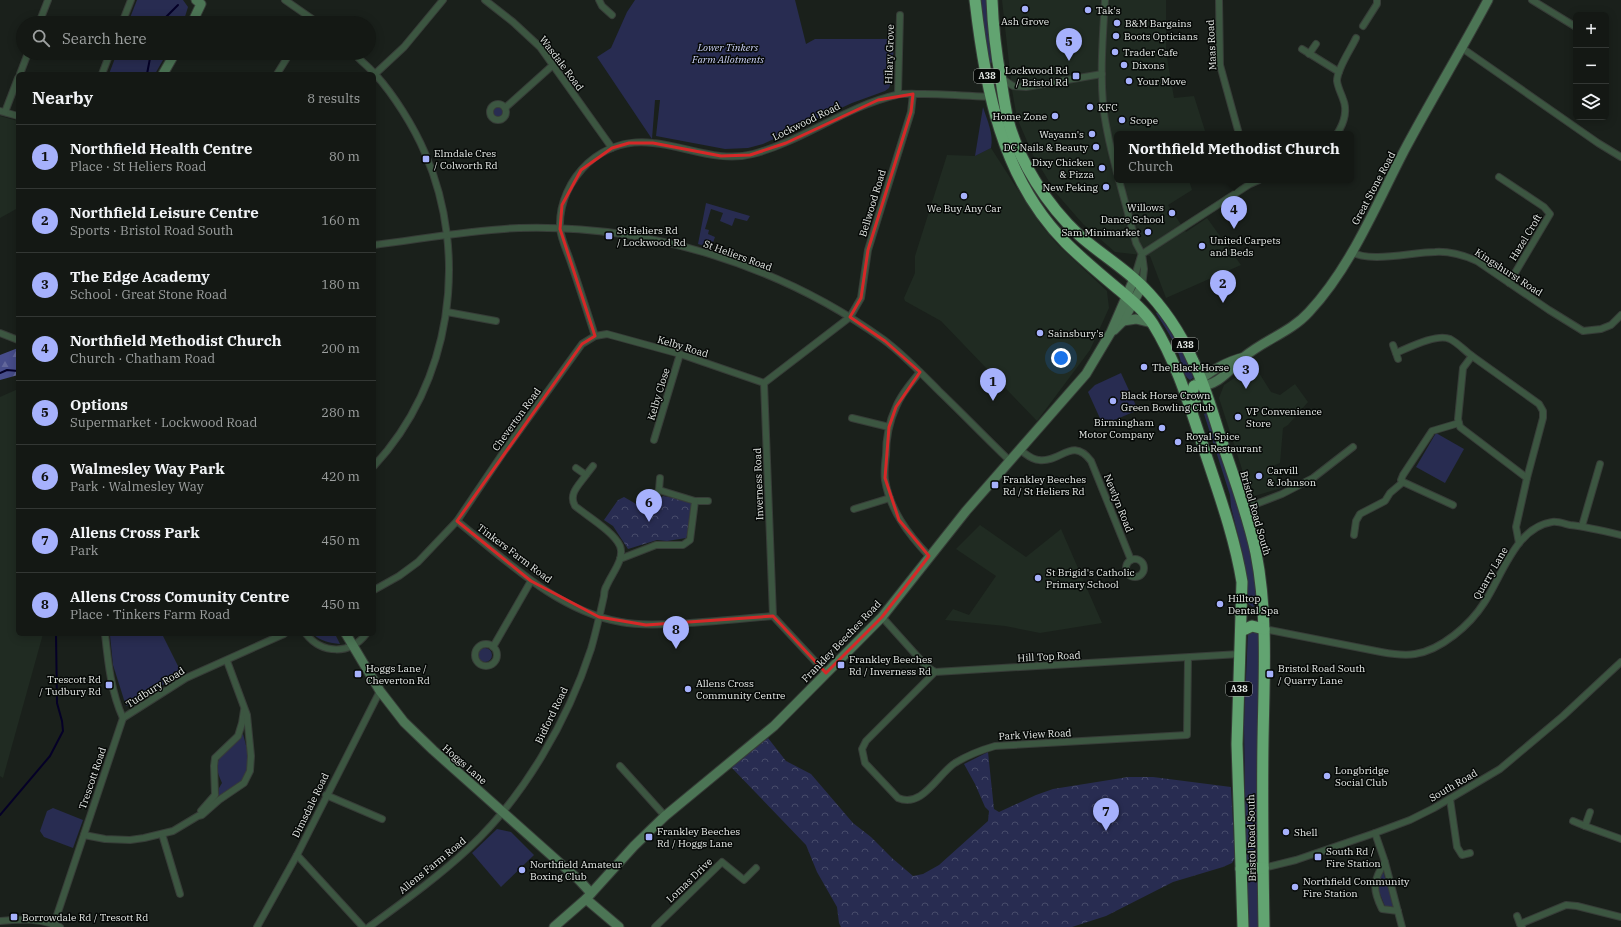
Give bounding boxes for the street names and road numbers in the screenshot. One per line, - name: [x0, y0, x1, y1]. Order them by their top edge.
- street label: Maas Road: [1204, 19, 1219, 71]
- street label: Hilary Grove: [882, 24, 897, 84]
- street label: Wasdale Road: [537, 33, 587, 93]
- road number: A38: [974, 69, 1000, 83]
- street label: Lockwood Road: [770, 99, 842, 144]
- street label: Great Stone Road: [1349, 149, 1398, 227]
- street label: Bellwood Road: [856, 168, 889, 238]
- street label: Hazel Croft: [1506, 211, 1545, 263]
- street label: St Heliers Road: [702, 237, 774, 274]
- street label: Kingshurst Road: [1472, 246, 1545, 299]
- street label: Kelby Road: [656, 333, 710, 360]
- road number: A38: [1172, 338, 1198, 352]
- street label: Kelby Close: [644, 366, 673, 422]
- street label: Cheverton Road: [489, 385, 544, 453]
- street label: Inverness Road: [751, 448, 766, 520]
- street label: Bristol Road South: [1237, 469, 1274, 557]
- street label: Newlyn Road: [1101, 472, 1136, 534]
- street label: Tinkers Farm Road: [475, 521, 555, 586]
- street label: Quarry Lane: [1470, 545, 1511, 602]
- street label: Frankley Beeches Road: [799, 598, 884, 685]
- street label: Hill Top Road: [1017, 648, 1081, 665]
- street label: Tudbury Road: [123, 664, 187, 711]
- road number: A38: [1226, 682, 1252, 696]
- street label: Bidford Road: [532, 685, 571, 746]
- street label: Park View Road: [998, 726, 1072, 743]
- street label: Hoggs Lane: [440, 742, 490, 787]
- street label: Trescott Road: [76, 745, 109, 811]
- street label: South Road: [1427, 766, 1480, 804]
- street label: Dimsdale Road: [289, 771, 332, 840]
- street label: Bristol Road South: [1244, 794, 1259, 882]
- street label: Allens Farm Road: [396, 834, 469, 897]
- street label: Lomas Drive: [664, 855, 715, 906]

